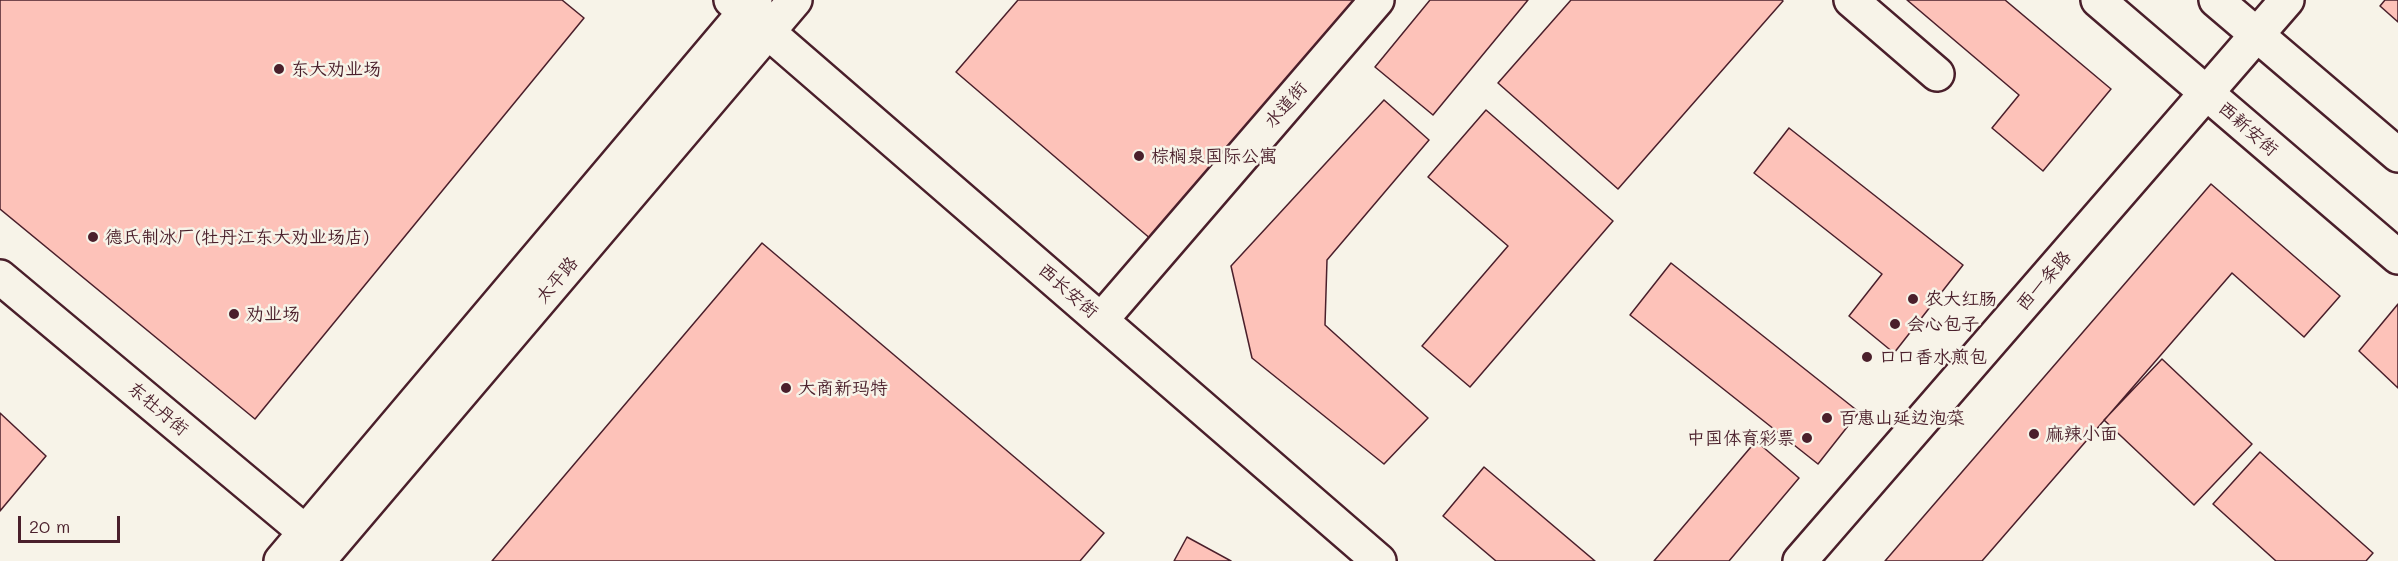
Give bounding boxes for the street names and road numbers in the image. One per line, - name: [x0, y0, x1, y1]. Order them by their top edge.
- street label: 水道街: [1260, 78, 1312, 132]
- street label: 西新安街: [2214, 97, 2282, 161]
- street label: 西一条路: [2012, 247, 2076, 315]
- street label: 太平路: [531, 252, 583, 308]
- street label: 西长安街: [1034, 259, 1102, 323]
- street label: 东牡丹街: [123, 378, 193, 440]

